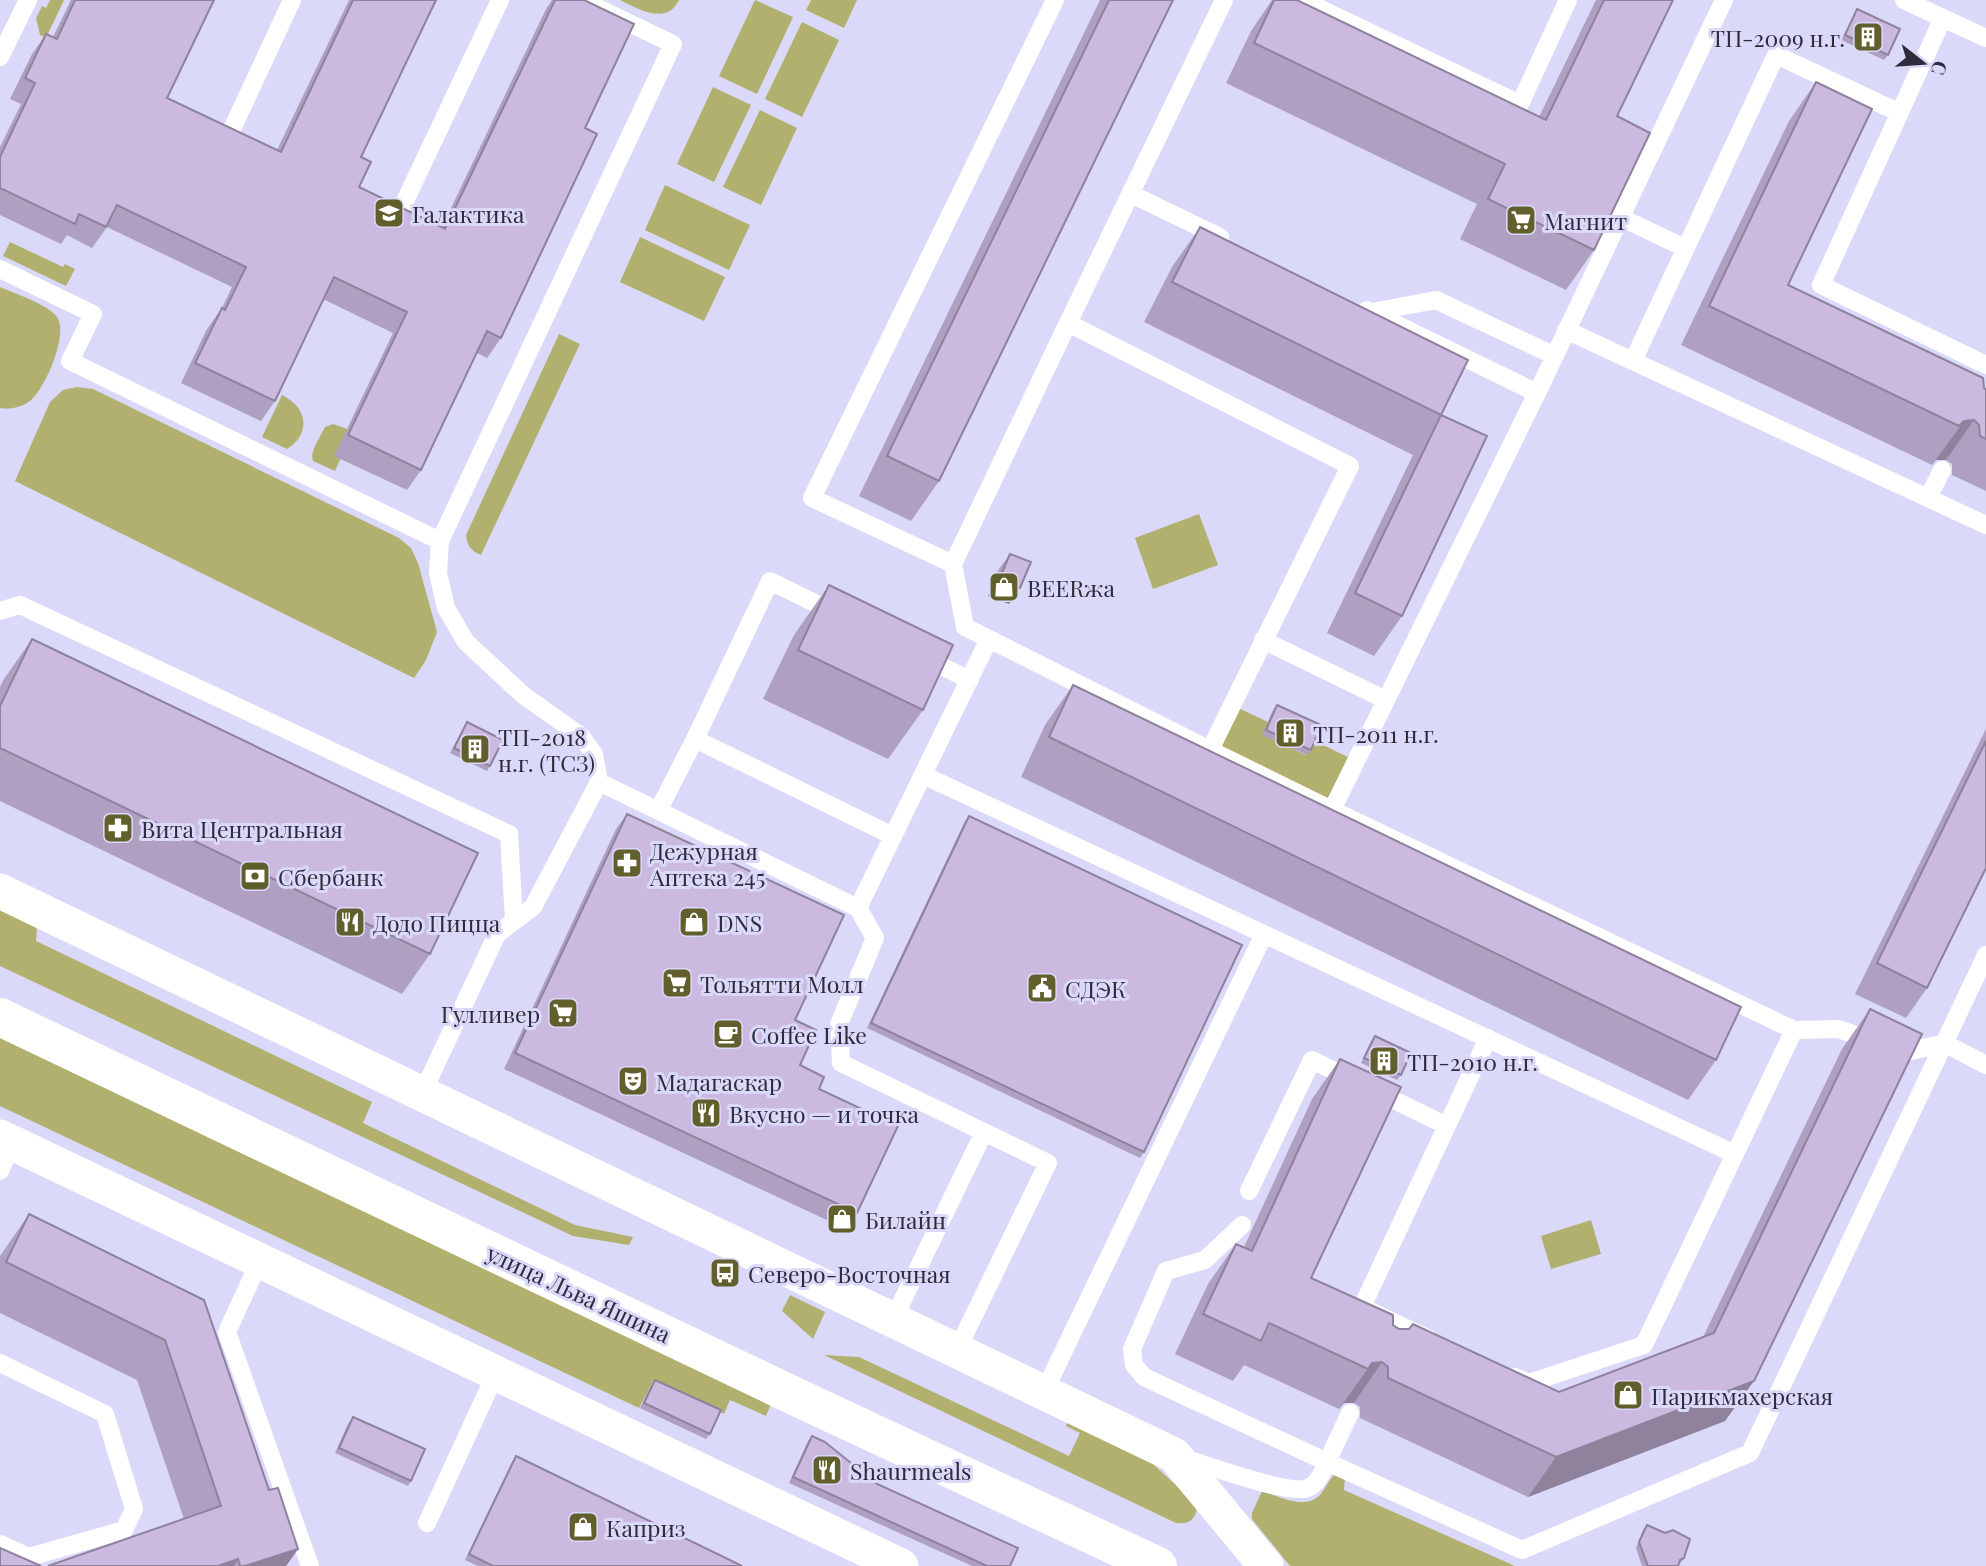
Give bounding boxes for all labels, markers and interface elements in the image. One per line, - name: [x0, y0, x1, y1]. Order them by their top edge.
- building icon: ТП-2009 н.г.: [1851, 20, 1885, 54]
- place label: ТП-2009 н.г.: [1711, 22, 1845, 53]
- north arrow: [1888, 28, 1958, 98]
- text: С: [1926, 58, 1955, 78]
- school or university icon: Галактика: [372, 196, 406, 230]
- place label: Галактика: [412, 198, 525, 229]
- supermarket icon: Магнит: [1504, 203, 1538, 237]
- place label: Магнит: [1544, 205, 1627, 236]
- shop icon: BEERжа: [987, 570, 1021, 604]
- place label: BEERжа: [1027, 572, 1115, 603]
- building icon: ТП-2011 н.г.: [1273, 716, 1307, 750]
- place label: ТП-2011 н.г.: [1313, 718, 1439, 749]
- place label: ТП-2018 н.г. (ТСЗ): [498, 721, 595, 778]
- building icon: ТП-2018 н.г. (ТСЗ): [458, 732, 492, 766]
- pharmacy icon: Вита Центральная: [101, 811, 135, 845]
- place label: Вита Центральная: [141, 813, 343, 844]
- place label: Дежурная Аптека 245: [649, 835, 765, 892]
- pharmacy icon: Дежурная Аптека 245: [610, 846, 644, 880]
- bank icon: Сбербанк: [238, 859, 272, 893]
- place label: Сбербанк: [278, 861, 383, 892]
- restaurant icon: Додо Пицца: [333, 905, 367, 939]
- shop icon: DNS: [677, 905, 711, 939]
- place label: Додо Пицца: [373, 907, 501, 938]
- place label: DNS: [717, 907, 762, 938]
- supermarket icon: Тольятти Молл: [660, 966, 694, 1000]
- place label: Тольятти Молл: [700, 968, 864, 999]
- public building icon: СДЭК: [1025, 971, 1059, 1005]
- place label: СДЭК: [1065, 973, 1127, 1004]
- supermarket icon: Гулливер: [546, 996, 580, 1030]
- place label: Гулливер: [441, 998, 540, 1029]
- cafe icon: Coffee Like: [711, 1017, 745, 1051]
- place label: Coffee Like: [751, 1019, 867, 1050]
- building icon: ТП-2010 н.г.: [1367, 1044, 1401, 1078]
- place label: ТП-2010 н.г.: [1407, 1046, 1538, 1077]
- theatre icon: Мадагаскар: [616, 1064, 650, 1098]
- place label: Мадагаскар: [656, 1066, 782, 1097]
- restaurant icon: Вкусно — и точка: [689, 1096, 723, 1130]
- place label: Вкусно — и точка: [729, 1098, 920, 1129]
- shop icon: Билайн: [825, 1202, 859, 1236]
- place label: Билайн: [865, 1204, 946, 1235]
- street label: улица Льва Яшина: [481, 1236, 677, 1349]
- bus stop icon: Северо-Восточная: [708, 1256, 742, 1290]
- place label: Северо-Восточная: [748, 1258, 951, 1289]
- shop icon: Парикмахерская: [1611, 1378, 1645, 1412]
- place label: Парикмахерская: [1651, 1380, 1833, 1411]
- restaurant icon: Shaurmeals: [810, 1453, 844, 1487]
- place label: Shaurmeals: [850, 1455, 971, 1486]
- shop icon: Каприз: [566, 1510, 600, 1544]
- place label: Каприз: [606, 1512, 686, 1543]

